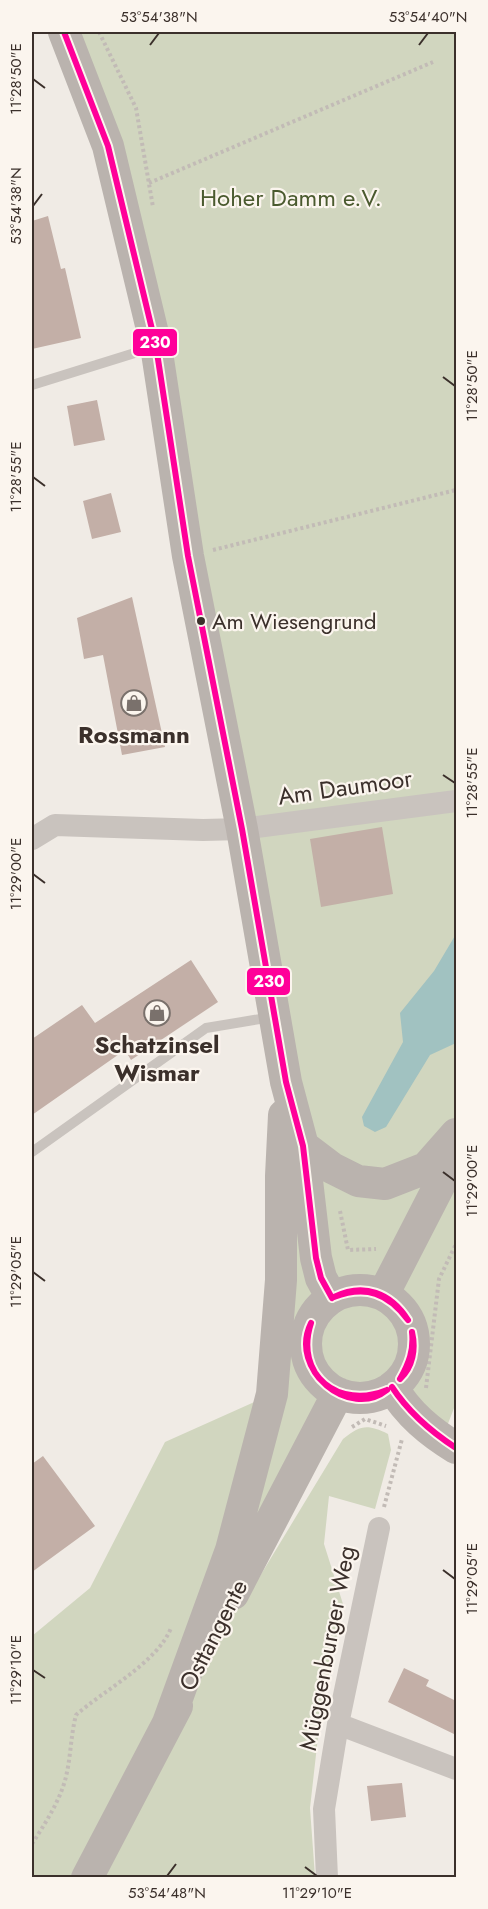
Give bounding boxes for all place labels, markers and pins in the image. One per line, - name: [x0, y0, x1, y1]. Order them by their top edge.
- place label: Am Wiesengrund: [212, 605, 377, 637]
- marker: Am Wiesengrund: [195, 615, 207, 627]
- shop icon: Rossmann: [119, 688, 149, 718]
- place label: Rossmann: [78, 717, 190, 752]
- shop icon: Schatzinsel Wismar: [142, 998, 172, 1028]
- place label: Schatzinsel Wismar: [94, 1027, 220, 1090]

